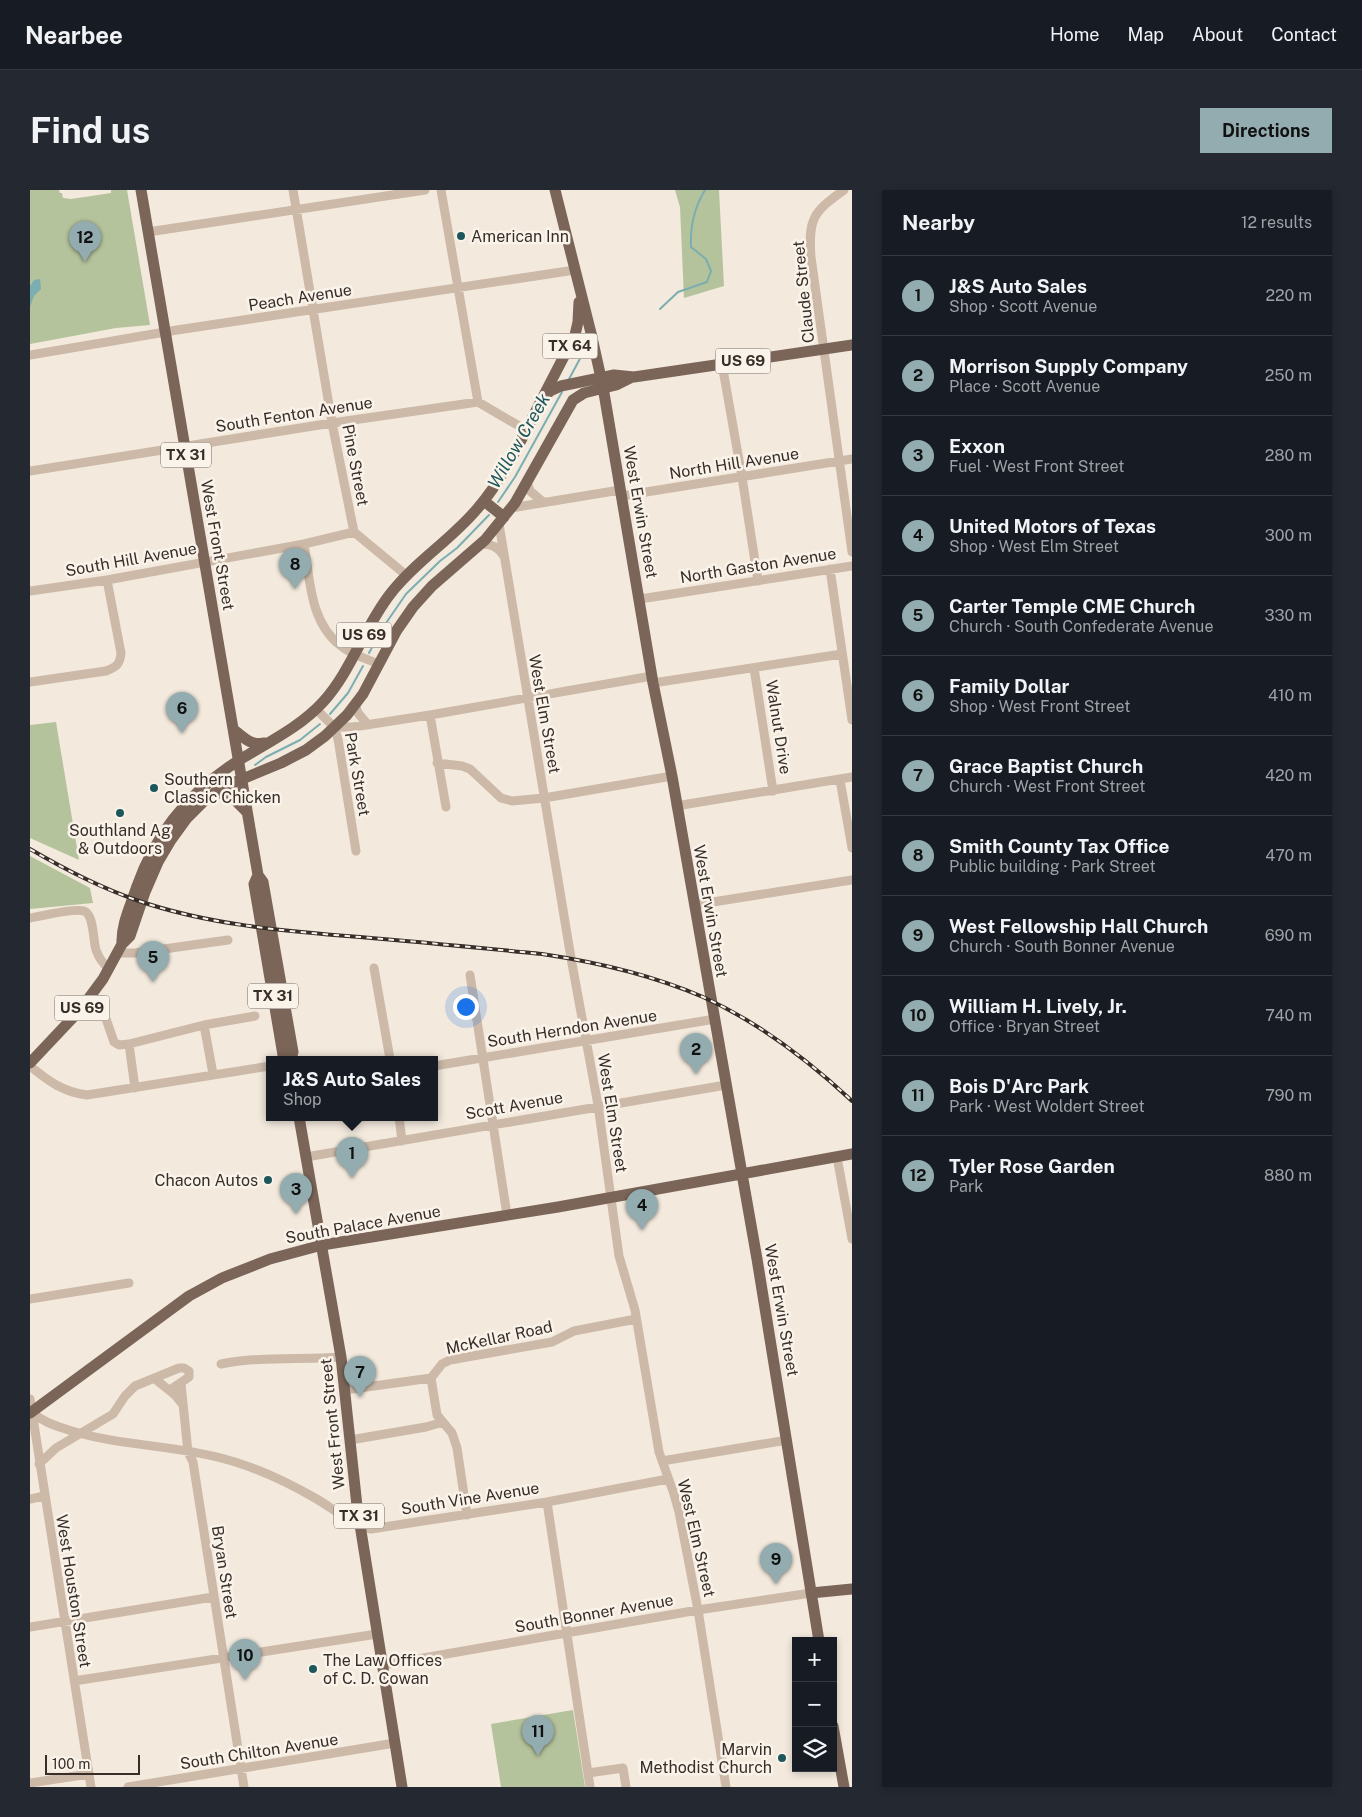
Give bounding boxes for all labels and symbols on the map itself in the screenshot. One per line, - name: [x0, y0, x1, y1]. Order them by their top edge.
- pin: 12: [69, 221, 101, 262]
- place label: American Inn: [471, 227, 569, 246]
- marker: American Inn: [455, 230, 467, 242]
- street label: Claude Street: [789, 240, 818, 344]
- street label: Peach Avenue: [247, 280, 353, 315]
- road number: TX 64: [542, 334, 598, 358]
- road number: US 69: [716, 348, 770, 374]
- water label: Willow Creek: [483, 389, 554, 492]
- street label: South Fenton Avenue: [214, 393, 374, 436]
- street label: Pine Street: [338, 423, 373, 508]
- road number: TX 31: [161, 442, 211, 468]
- street label: West Erwin Street: [620, 444, 662, 580]
- street label: North Hill Avenue: [668, 444, 800, 483]
- street label: West Front Street: [197, 478, 238, 612]
- street label: South Hill Avenue: [64, 539, 198, 580]
- street label: North Gaston Avenue: [679, 544, 838, 587]
- pin: 8: [279, 548, 311, 589]
- road number: US 69: [336, 622, 392, 648]
- street label: West Elm Street: [525, 653, 564, 775]
- street label: Walnut Drive: [762, 679, 795, 776]
- pin: 6: [166, 692, 198, 733]
- street label: Park Street: [341, 731, 374, 817]
- place label: Southern Classic Chicken: [164, 770, 281, 807]
- marker: Southern Classic Chicken: [148, 782, 160, 794]
- marker: Southland Ag & Outdoors: [114, 807, 126, 819]
- place label: Southland Ag & Outdoors: [69, 821, 171, 858]
- street label: West Erwin Street: [690, 843, 732, 979]
- pin: 5: [137, 941, 169, 982]
- road number: TX 31: [248, 984, 298, 1008]
- your location: [453, 994, 479, 1020]
- road number: US 69: [54, 996, 110, 1020]
- street label: South Herndon Avenue: [486, 1006, 658, 1051]
- pin: 2: [680, 1033, 712, 1074]
- street label: West Elm Street: [594, 1052, 631, 1174]
- street label: Scott Avenue: [464, 1088, 564, 1123]
- pin: 1: [336, 1137, 368, 1178]
- place label: Chacon Autos: [155, 1171, 258, 1190]
- pin: 3: [280, 1173, 312, 1214]
- marker: Chacon Autos: [262, 1174, 274, 1186]
- pin: 4: [626, 1189, 658, 1230]
- street label: South Palace Avenue: [284, 1201, 442, 1248]
- street label: West Erwin Street: [761, 1242, 803, 1378]
- street label: McKellar Road: [444, 1317, 554, 1358]
- pin: 7: [344, 1356, 376, 1397]
- street label: West Front Street: [316, 1357, 349, 1491]
- street label: West Elm Street: [674, 1477, 719, 1599]
- street label: South Vine Avenue: [400, 1478, 541, 1519]
- road number: TX 31: [334, 1504, 384, 1528]
- street label: West Houston Street: [52, 1513, 95, 1669]
- street label: Bryan Street: [208, 1524, 241, 1620]
- pin: 9: [760, 1543, 792, 1584]
- street label: South Bonner Avenue: [513, 1590, 675, 1637]
- pin: 10: [229, 1639, 261, 1680]
- place label: The Law Offices of C. D. Cowan: [323, 1651, 442, 1688]
- marker: The Law Offices of C. D. Cowan: [307, 1663, 319, 1675]
- pin: 11: [522, 1715, 554, 1756]
- street label: South Chilton Avenue: [179, 1730, 340, 1773]
- place label: Marvin Methodist Church: [640, 1740, 772, 1777]
- scale bar: [45, 1752, 140, 1775]
- marker: Marvin Methodist Church: [776, 1752, 788, 1764]

